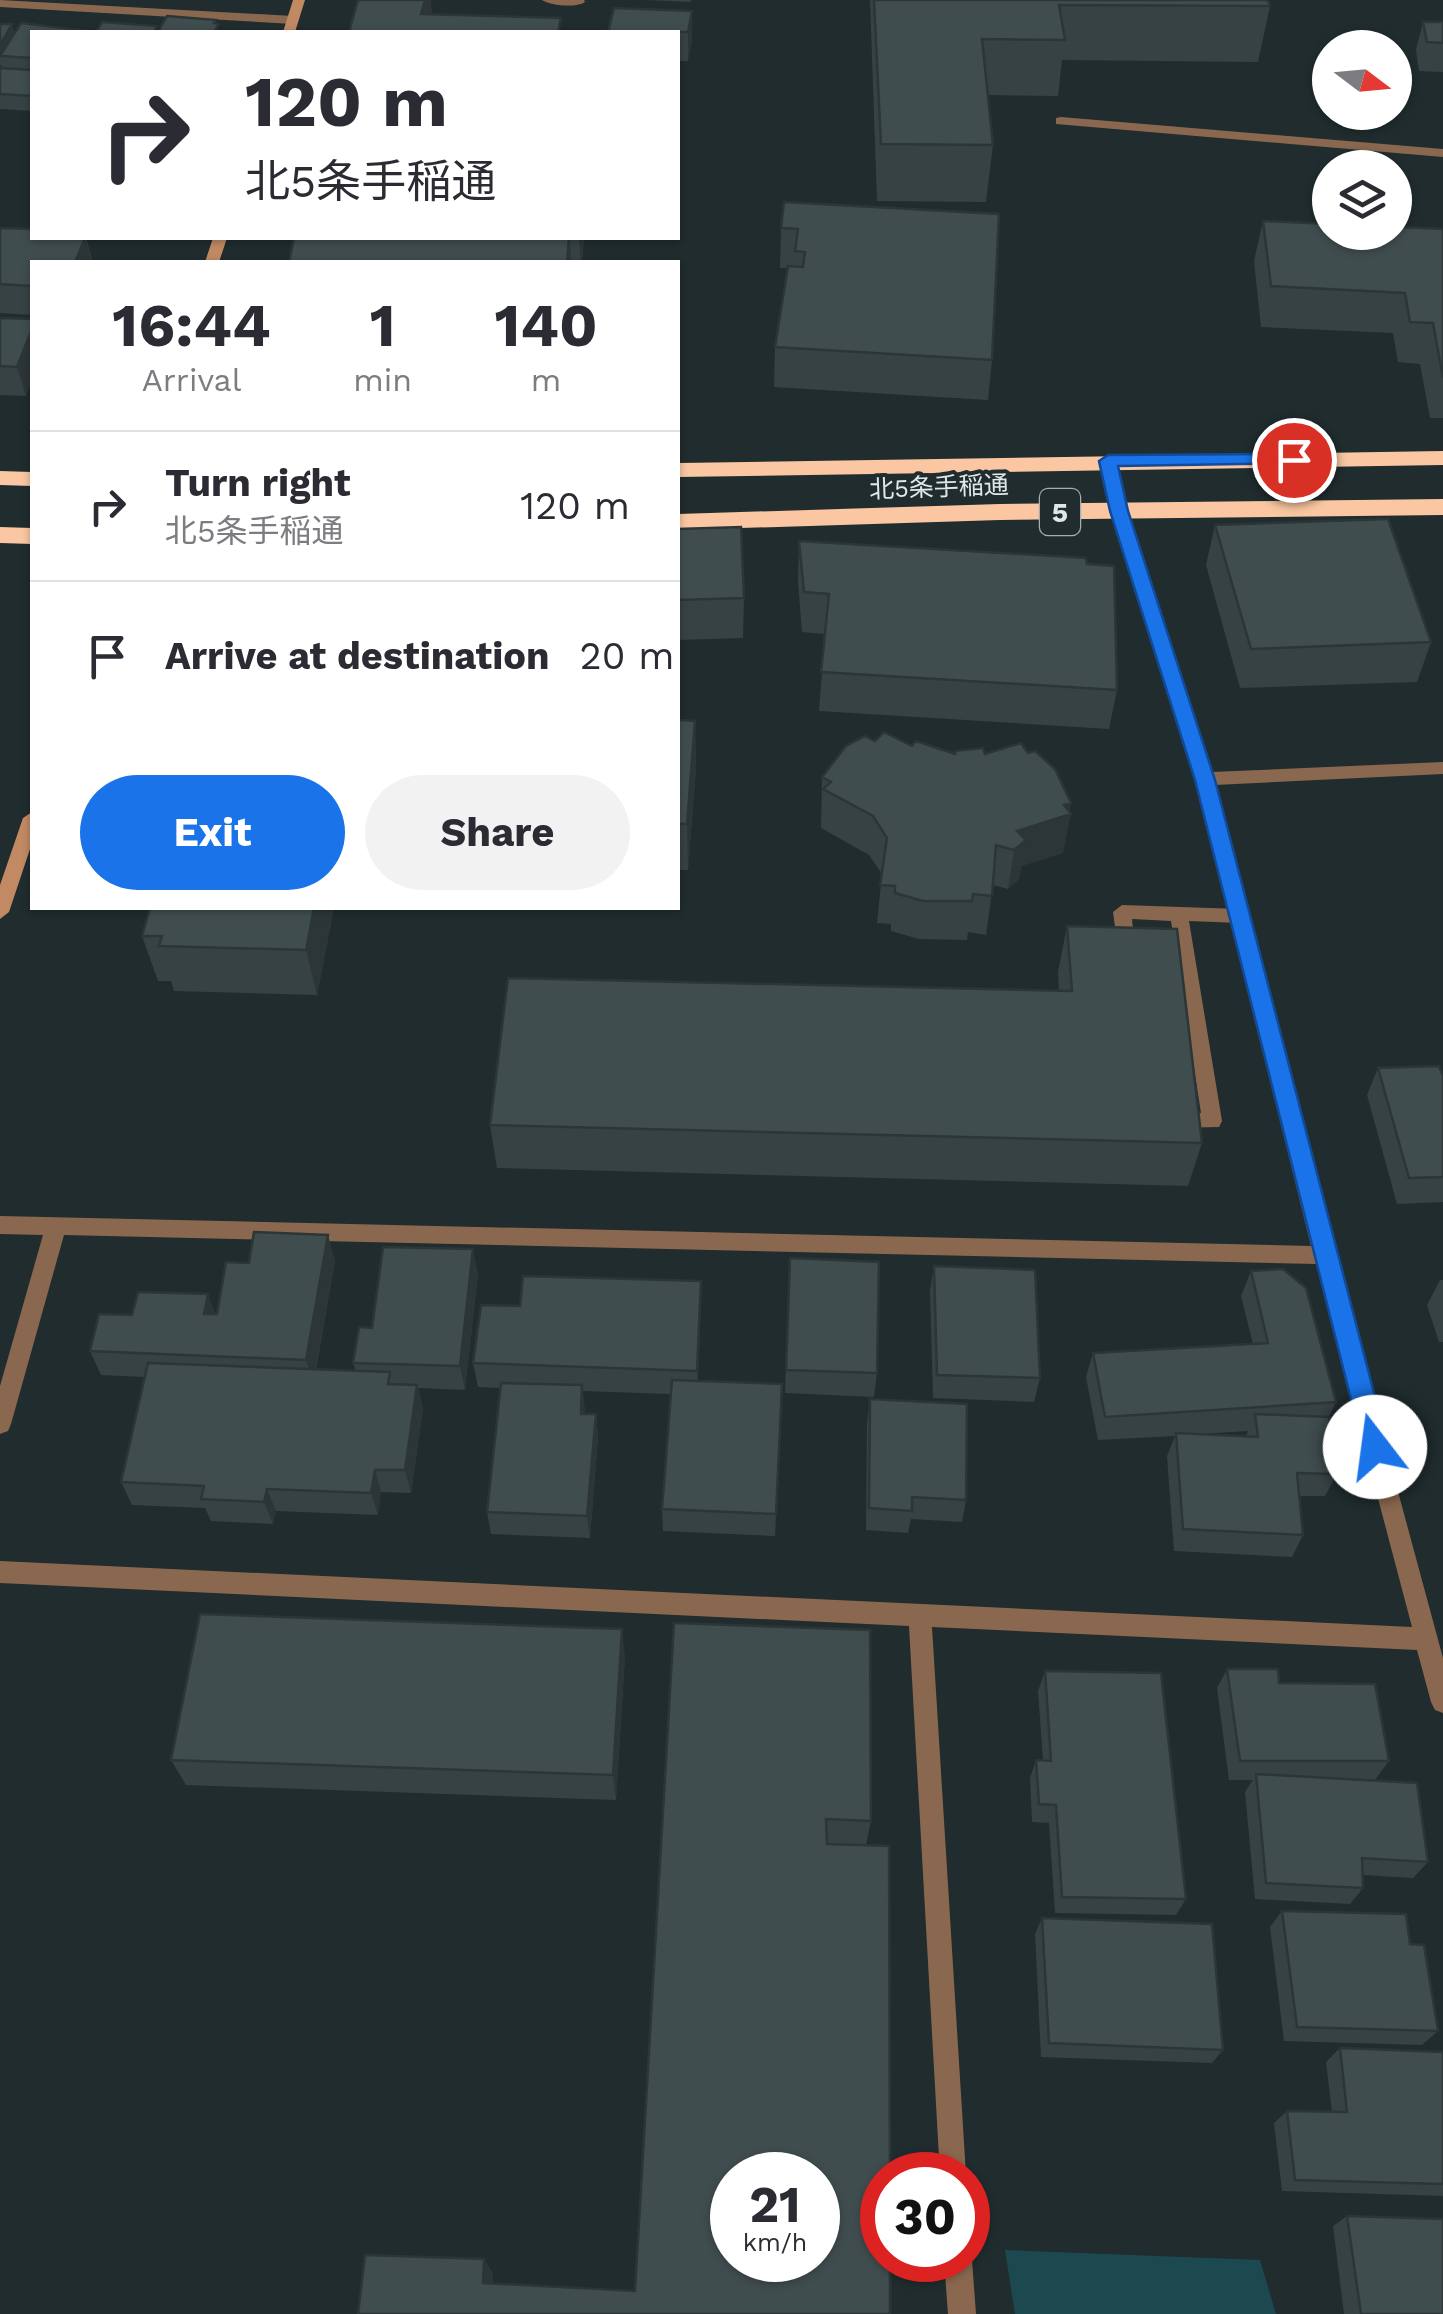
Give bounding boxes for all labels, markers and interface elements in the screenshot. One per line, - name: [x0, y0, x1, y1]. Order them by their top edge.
- north arrow: [1312, 30, 1412, 130]
- map controls: [1312, 30, 1412, 250]
- text: 120 m: [245, 61, 448, 143]
- icon: right: [80, 70, 210, 200]
- button: layers: [1312, 150, 1412, 250]
- text: 北5条手稲通: [245, 155, 496, 208]
- text: 16:44: [112, 290, 271, 361]
- text: 1: [370, 290, 396, 361]
- text: 140: [494, 290, 598, 361]
- text: Arrival: [142, 361, 242, 399]
- text: min: [353, 361, 412, 399]
- text: m: [531, 361, 561, 399]
- pin: [1252, 418, 1337, 503]
- icon: arrive: [1267, 433, 1322, 488]
- text: Turn right: [165, 461, 351, 505]
- street label: 北5条手稲通: [869, 470, 1009, 504]
- icon: right: [80, 479, 135, 534]
- text: 120 m: [520, 484, 630, 528]
- road number: 5: [1040, 489, 1080, 535]
- text: 北5条手稲通: [165, 512, 344, 550]
- icon: arrive: [80, 629, 135, 684]
- text: Arrive at destination: [165, 634, 550, 678]
- text: 20 m: [580, 634, 675, 678]
- button: Exit: [80, 775, 345, 890]
- button: Share: [365, 775, 630, 890]
- position arrow: [1323, 1395, 1427, 1499]
- speed limit sign: 30: [860, 2152, 990, 2282]
- text: 21: [749, 2175, 801, 2234]
- text: km/h: [743, 2228, 807, 2257]

